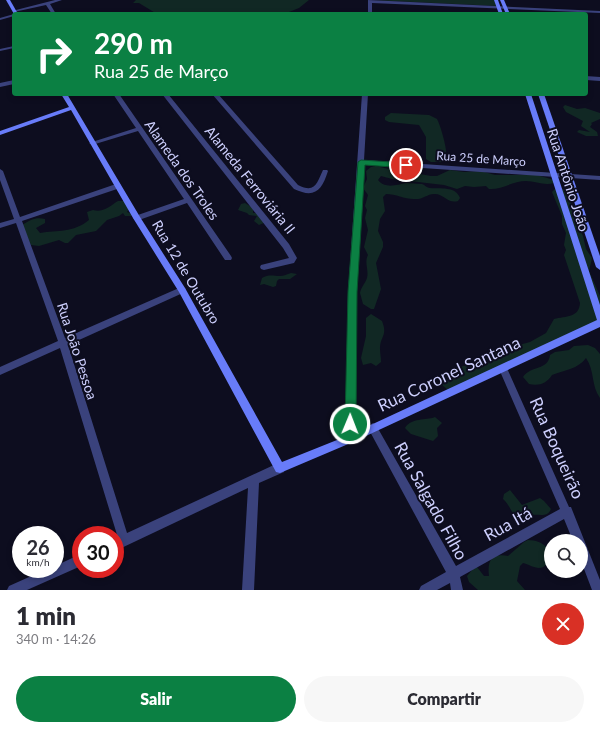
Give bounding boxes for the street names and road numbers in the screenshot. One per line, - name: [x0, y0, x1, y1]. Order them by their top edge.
- street label: Alameda dos Troles: [142, 116, 223, 223]
- street label: Alameda Ferroviária II: [202, 122, 299, 237]
- street label: Rua Antônio João: [544, 126, 593, 234]
- street label: Rua 25 de Março: [436, 148, 526, 169]
- street label: Rua 12 de Outubro: [149, 217, 224, 327]
- street label: Rua João Pessoa: [54, 300, 101, 402]
- street label: Rua Coronel Santana: [374, 331, 524, 416]
- street label: Rua Boqueirão: [526, 394, 589, 502]
- street label: Rua Salgado Filho: [390, 438, 473, 563]
- street label: Rua Itá: [480, 502, 535, 545]

